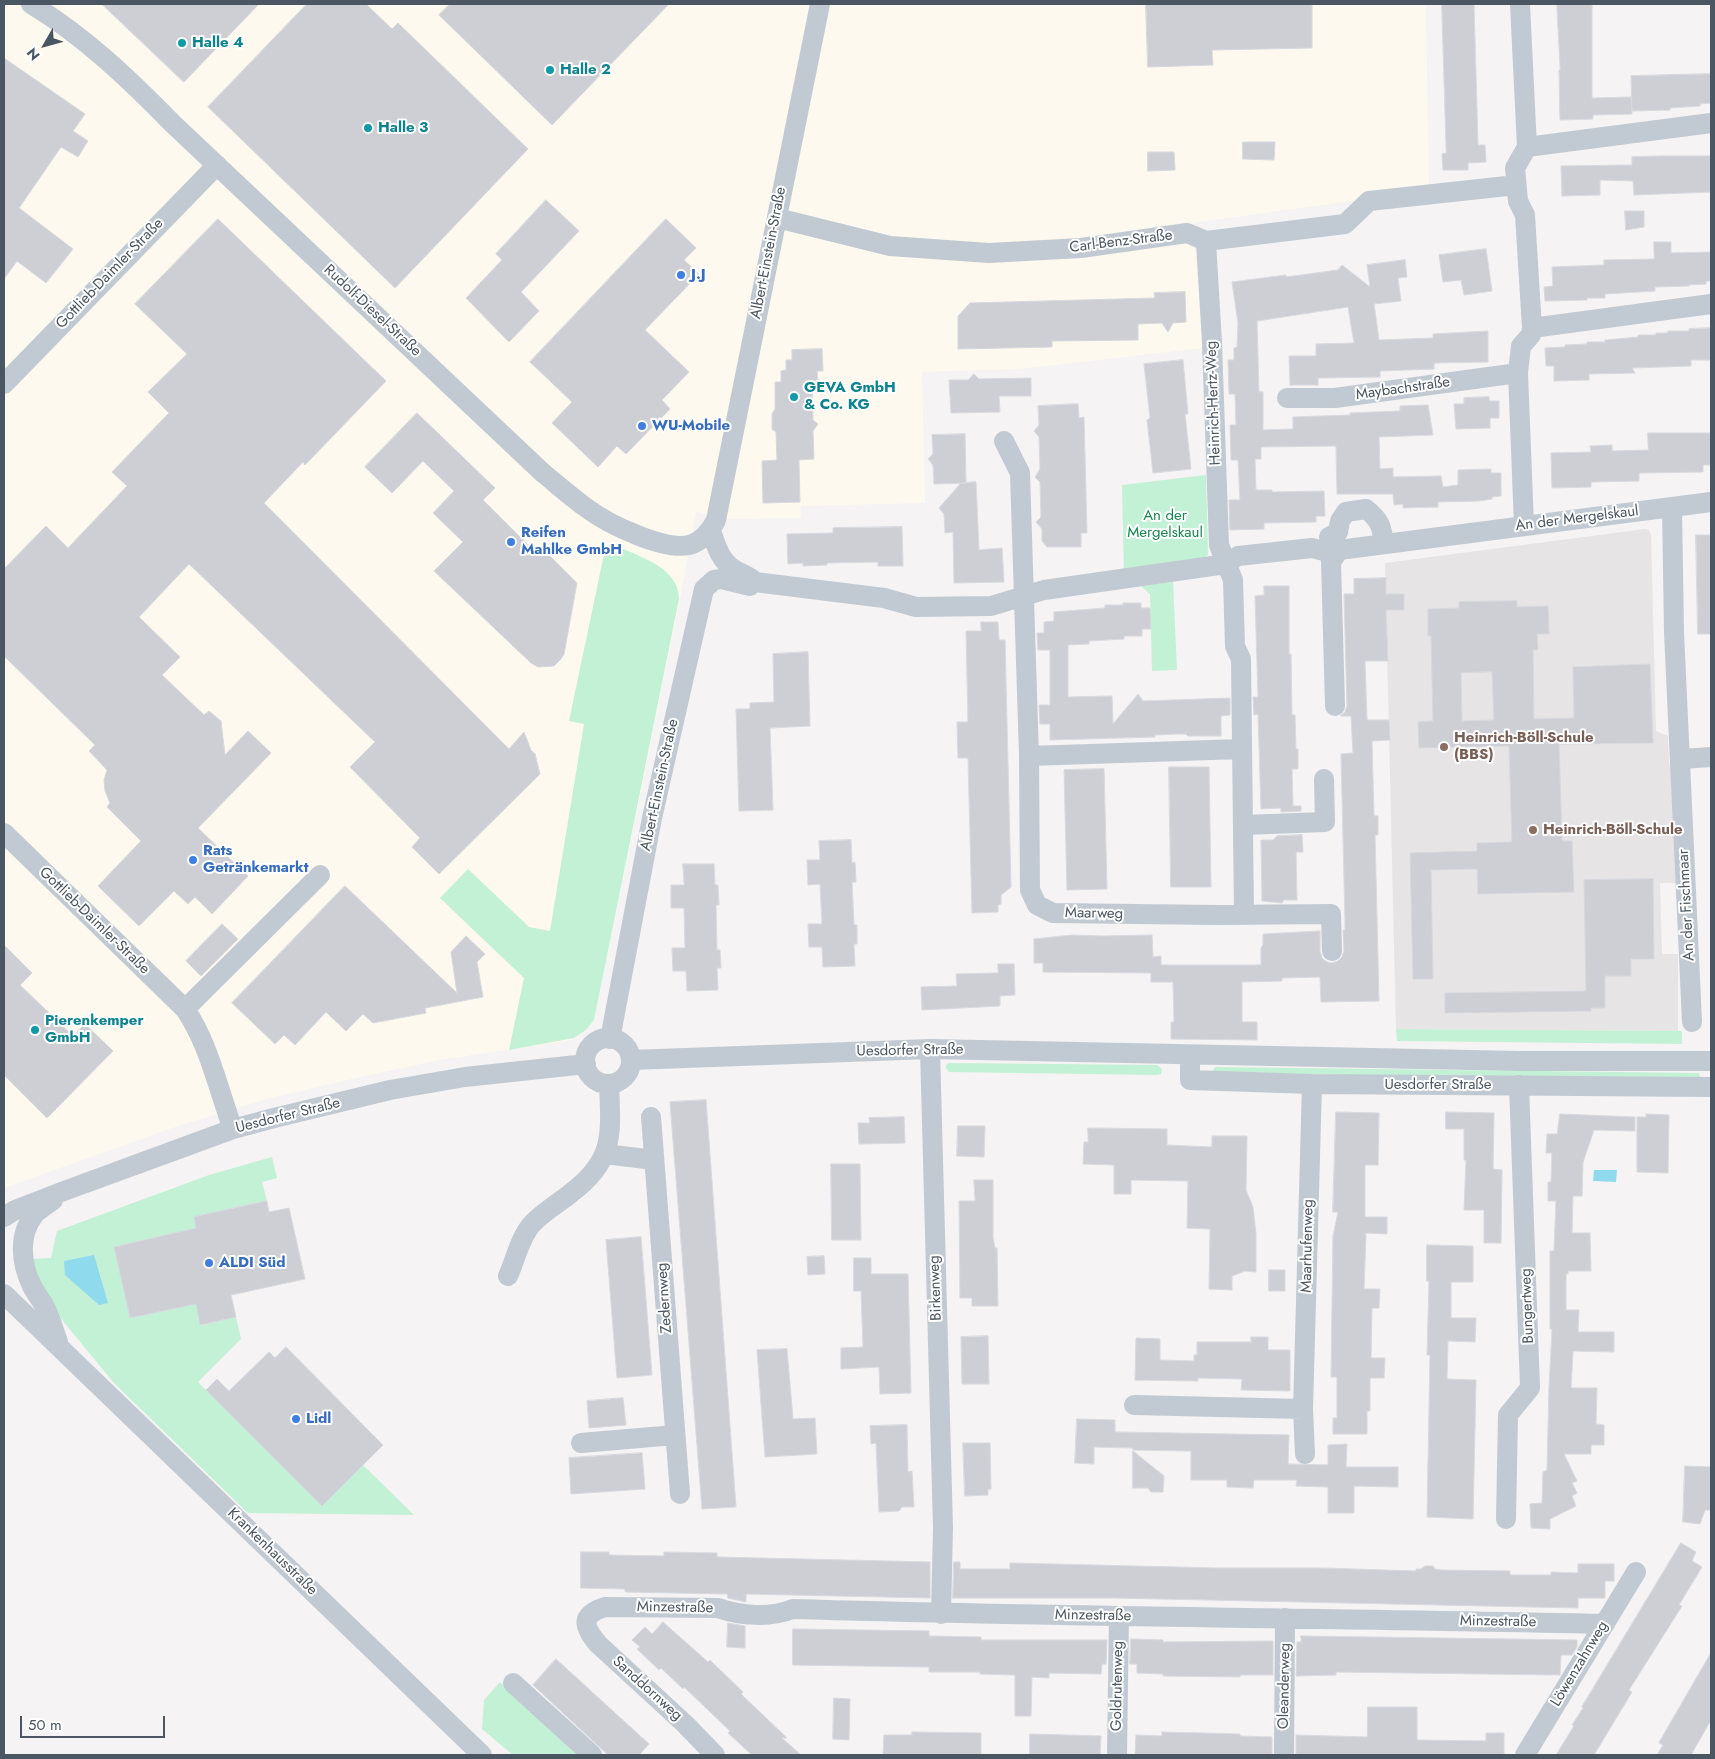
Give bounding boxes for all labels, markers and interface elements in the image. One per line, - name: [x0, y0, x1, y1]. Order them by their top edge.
- north arrow: [20, 20, 70, 70]
- place label: Halle 4: [192, 34, 244, 52]
- marker: Halle 4: [176, 37, 188, 49]
- text: N: [22, 44, 44, 65]
- place label: Halle 2: [560, 61, 611, 79]
- marker: Halle 2: [544, 64, 556, 76]
- place label: Halle 3: [378, 119, 428, 137]
- marker: Halle 3: [362, 122, 374, 134]
- street label: Albert-Einstein-Straße: [747, 185, 791, 321]
- street label: Gottlieb-Daimler-Straße: [53, 215, 167, 333]
- street label: Carl-Benz-Straße: [1068, 227, 1174, 257]
- street label: Rudolf-Diesel-Straße: [320, 261, 424, 361]
- place label: J.J: [691, 266, 706, 284]
- marker: J.J: [675, 269, 687, 281]
- street label: Heinrich-Hertz-Weg: [1203, 340, 1225, 466]
- street label: Maybachstraße: [1355, 373, 1451, 405]
- place label: GEVA GmbH & Co. KG: [804, 379, 896, 414]
- marker: GEVA GmbH & Co. KG: [788, 391, 800, 403]
- place label: WU-Mobile: [652, 417, 730, 435]
- marker: WU-Mobile: [636, 420, 648, 432]
- street label: An der Mergelskaul: [1514, 503, 1640, 535]
- park label: An der Mergelskaul: [1127, 507, 1203, 542]
- place label: Reifen Mahlke GmbH: [521, 524, 622, 559]
- marker: Reifen Mahlke GmbH: [505, 536, 517, 548]
- street label: Albert-Einstein-Straße: [637, 717, 683, 853]
- place label: Heinrich-Böll-Schule (BBS): [1454, 729, 1594, 764]
- marker: Heinrich-Böll-Schule (BBS): [1438, 741, 1450, 753]
- place label: Heinrich-Böll-Schule: [1543, 821, 1683, 839]
- marker: Heinrich-Böll-Schule: [1527, 824, 1539, 836]
- place label: Rats Getränkemarkt: [203, 842, 309, 877]
- street label: An der Fischmaar: [1675, 849, 1699, 961]
- marker: Rats Getränkemarkt: [187, 854, 199, 866]
- street label: Gottlieb-Daimler-Straße: [35, 864, 153, 978]
- street label: Maarweg: [1065, 904, 1123, 924]
- place label: Pierenkemper GmbH: [45, 1012, 144, 1047]
- marker: Pierenkemper GmbH: [29, 1024, 41, 1036]
- street label: Uesdorfer Straße: [856, 1041, 964, 1061]
- street label: Uesdorfer Straße: [1384, 1076, 1492, 1094]
- street label: Uesdorfer Straße: [234, 1094, 342, 1138]
- street label: Maarhufenweg: [1298, 1199, 1318, 1293]
- place label: ALDI Süd: [219, 1254, 285, 1272]
- street label: Birkenweg: [926, 1255, 946, 1321]
- marker: ALDI Süd: [203, 1257, 215, 1269]
- street label: Zedernweg: [654, 1262, 676, 1334]
- street label: Bungertweg: [1518, 1268, 1538, 1344]
- place label: Lidl: [306, 1410, 331, 1428]
- marker: Lidl: [290, 1413, 302, 1425]
- street label: Krankenhausstraße: [223, 1505, 321, 1599]
- street label: Minzestraße: [637, 1598, 713, 1618]
- street label: Minzestraße: [1055, 1606, 1131, 1626]
- street label: Minzestraße: [1460, 1612, 1536, 1632]
- street label: Löwenzahnweg: [1547, 1618, 1613, 1710]
- street label: Goldrutenweg: [1108, 1641, 1128, 1731]
- street label: Oleanderweg: [1275, 1643, 1295, 1729]
- street label: Sanddornweg: [608, 1653, 686, 1725]
- scale bar: [22, 1706, 168, 1738]
- text: 50 m: [28, 1714, 62, 1736]

